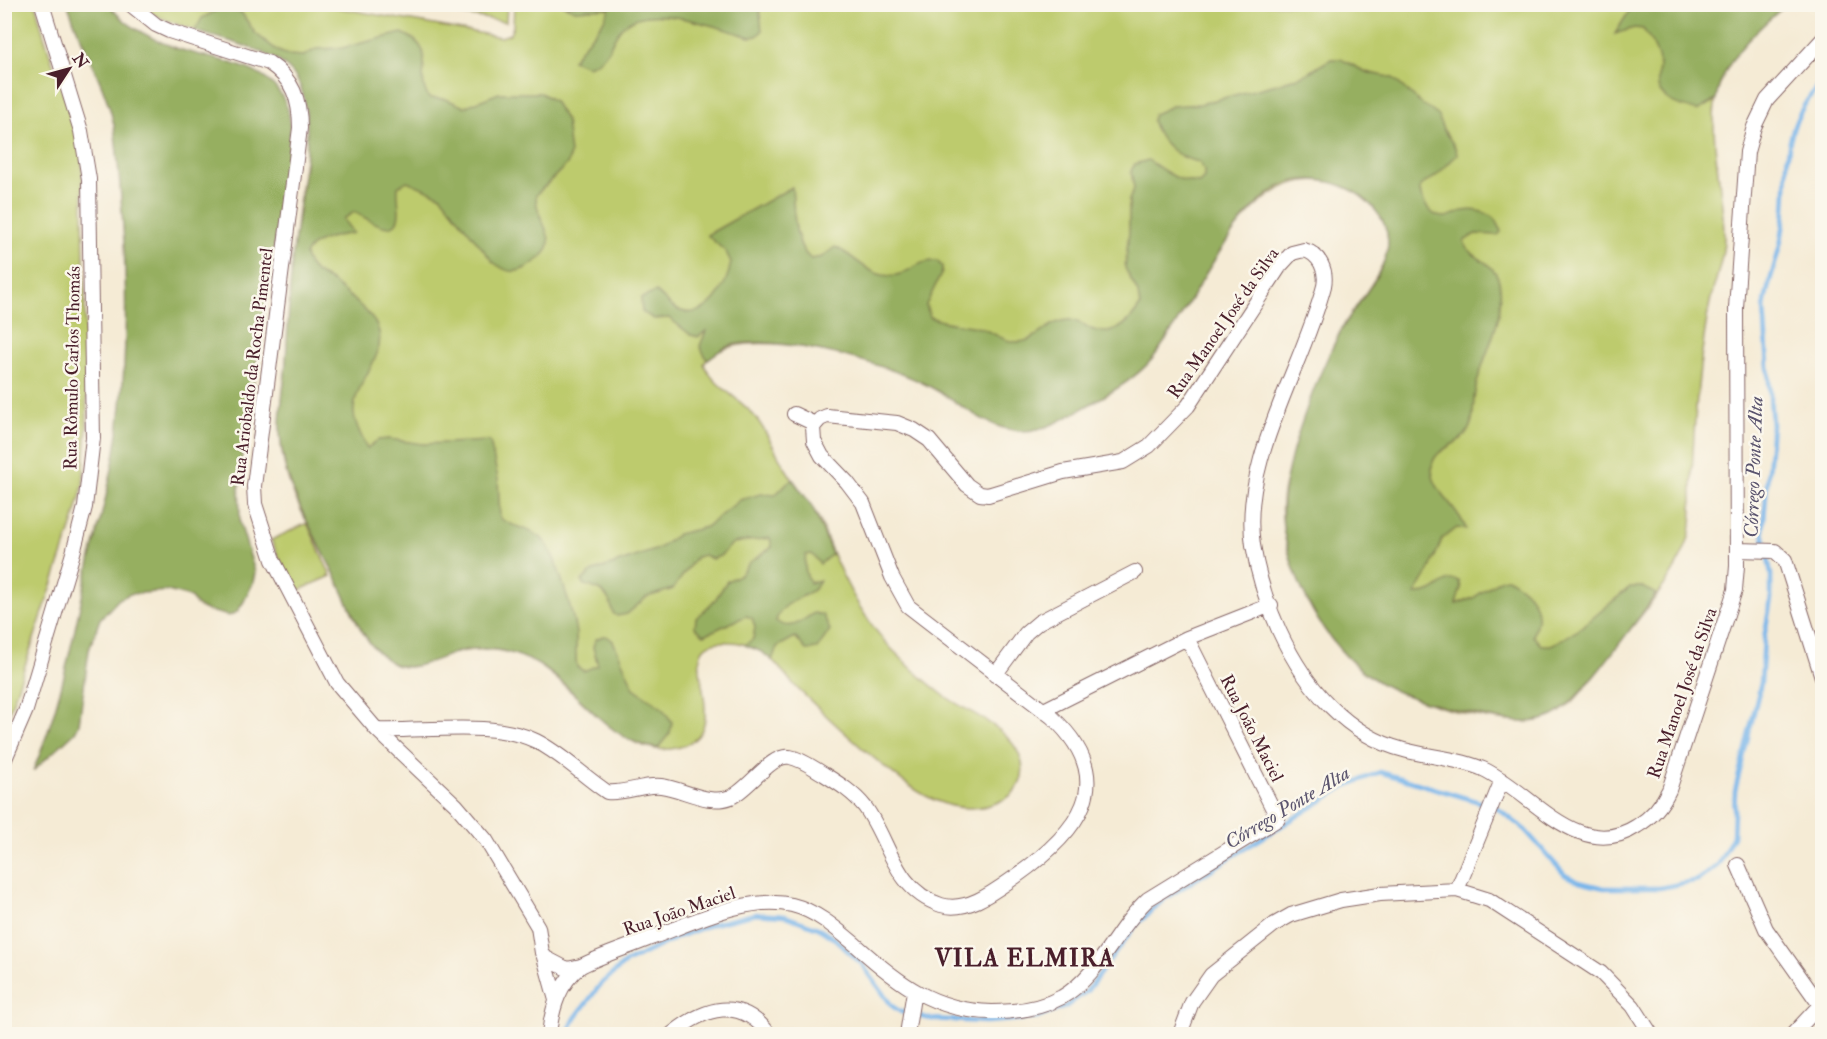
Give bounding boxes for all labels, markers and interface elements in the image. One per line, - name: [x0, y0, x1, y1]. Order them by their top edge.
- north arrow: [39, 39, 99, 99]
- text: N: [67, 48, 93, 73]
- street label: Rua Manoel José da Silva: [1163, 243, 1285, 403]
- street label: Rua Ariobaldo da Rocha Pimentel: [226, 246, 279, 488]
- street label: Rua Rômulo Carlos Thomás: [59, 266, 86, 470]
- water label: Córrego Ponte Alta: [1739, 396, 1768, 538]
- street label: Rua Manoel José da Silva: [1642, 604, 1723, 782]
- street label: Rua João Maciel: [1215, 671, 1289, 786]
- water label: Córrego Ponte Alta: [1220, 760, 1354, 855]
- street label: Rua João Maciel: [620, 881, 739, 941]
- district label: VILA ELMIRA: [933, 943, 1116, 974]

